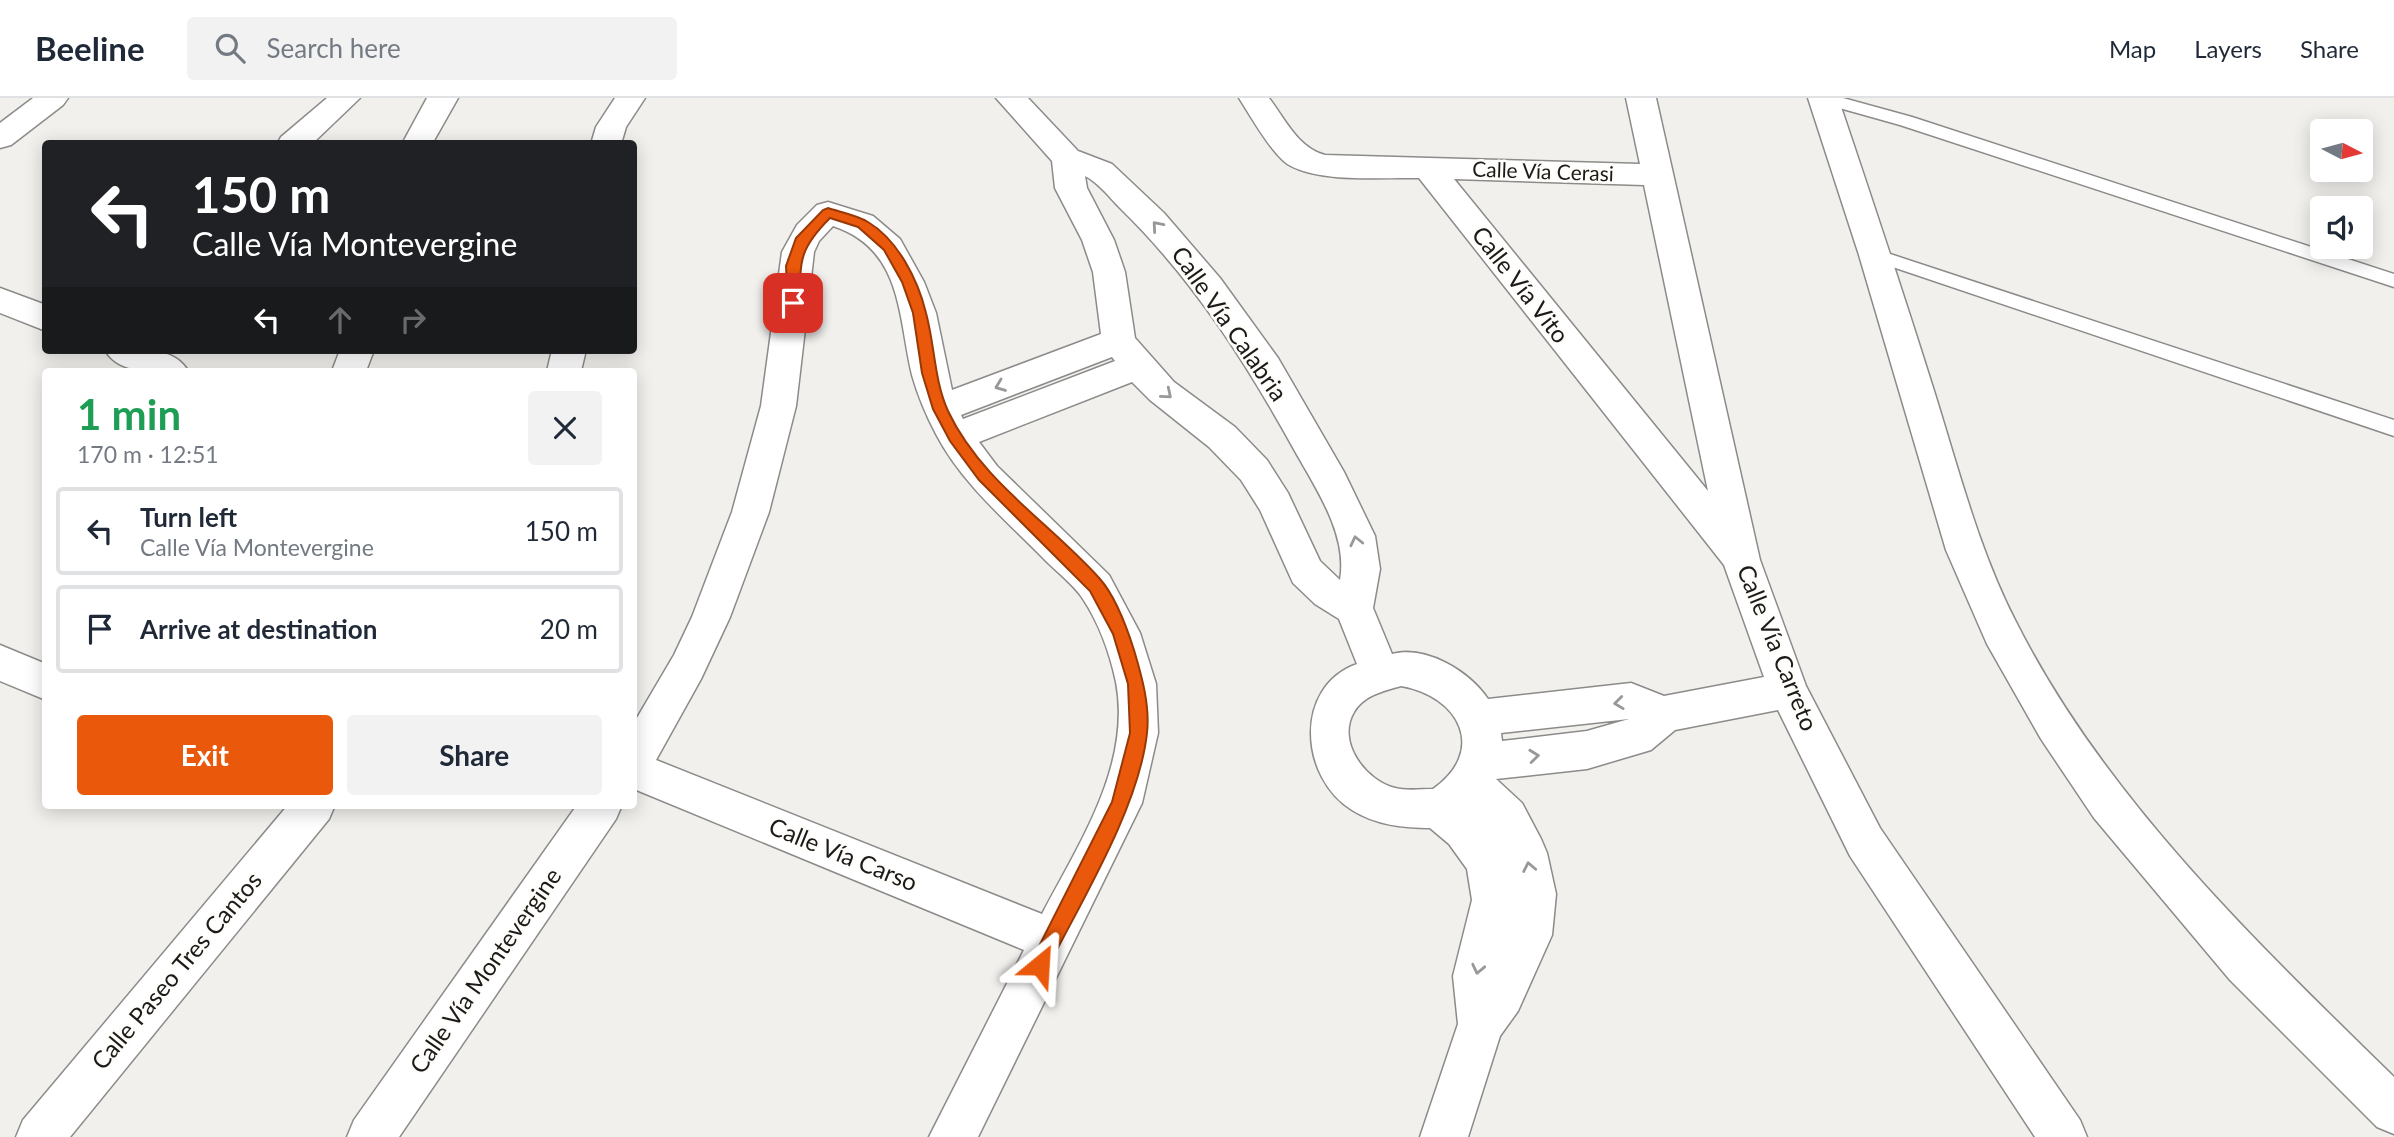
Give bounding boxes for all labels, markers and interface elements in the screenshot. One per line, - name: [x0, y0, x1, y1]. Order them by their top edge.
- search box: [187, 17, 677, 80]
- text: Beeline: [35, 28, 145, 68]
- icon: search: [211, 29, 249, 67]
- text: Search here: [267, 32, 401, 64]
- text: Map: [2109, 34, 2156, 63]
- text: Layers: [2194, 34, 2262, 63]
- text: Share: [2300, 34, 2359, 63]
- north arrow: [2310, 119, 2373, 182]
- map controls: [2310, 119, 2373, 259]
- street label: Calle Vía Cerasi: [1472, 156, 1614, 185]
- text: 150 m: [192, 165, 330, 223]
- icon: left: [77, 168, 168, 259]
- button: sound: [2310, 196, 2373, 259]
- street label: Calle Vía Vito: [1467, 220, 1576, 348]
- one-way arrow: [1153, 222, 1165, 235]
- text: Calle Vía Montevergine: [192, 224, 517, 263]
- street label: Calle Vía Calabria: [1166, 240, 1294, 406]
- pin: [763, 273, 823, 333]
- icon: arrive: [774, 284, 812, 322]
- icon: left: [248, 301, 286, 339]
- icon: ahead: [321, 301, 359, 339]
- icon: right: [394, 301, 432, 339]
- one-way arrow: [994, 378, 1006, 392]
- one-way arrow: [1158, 386, 1171, 398]
- text: 1 min: [77, 389, 181, 439]
- button: close: [528, 391, 602, 465]
- text: 170 m · 12:51: [77, 440, 219, 468]
- text: Turn left: [140, 501, 237, 533]
- icon: left: [81, 512, 119, 550]
- text: 150 m: [525, 515, 598, 547]
- text: Calle Vía Montevergine: [140, 533, 374, 561]
- one-way arrow: [1350, 536, 1364, 548]
- street label: Calle Vía Carreto: [1732, 560, 1825, 735]
- icon: arrive: [81, 610, 119, 648]
- text: Arrive at destination: [140, 613, 377, 645]
- text: 20 m: [540, 613, 598, 645]
- one-way arrow: [1614, 695, 1625, 710]
- button: Exit: [77, 715, 333, 795]
- button: Share: [347, 715, 602, 795]
- one-way arrow: [1529, 749, 1540, 764]
- street label: Calle Vía Carso: [765, 811, 922, 897]
- one-way arrow: [1522, 861, 1537, 873]
- street label: Calle Vía Montevergine: [403, 862, 567, 1078]
- street label: Calle Paseo Tres Cantos: [85, 865, 267, 1075]
- position arrow: [1003, 928, 1077, 1002]
- one-way arrow: [1471, 963, 1486, 975]

